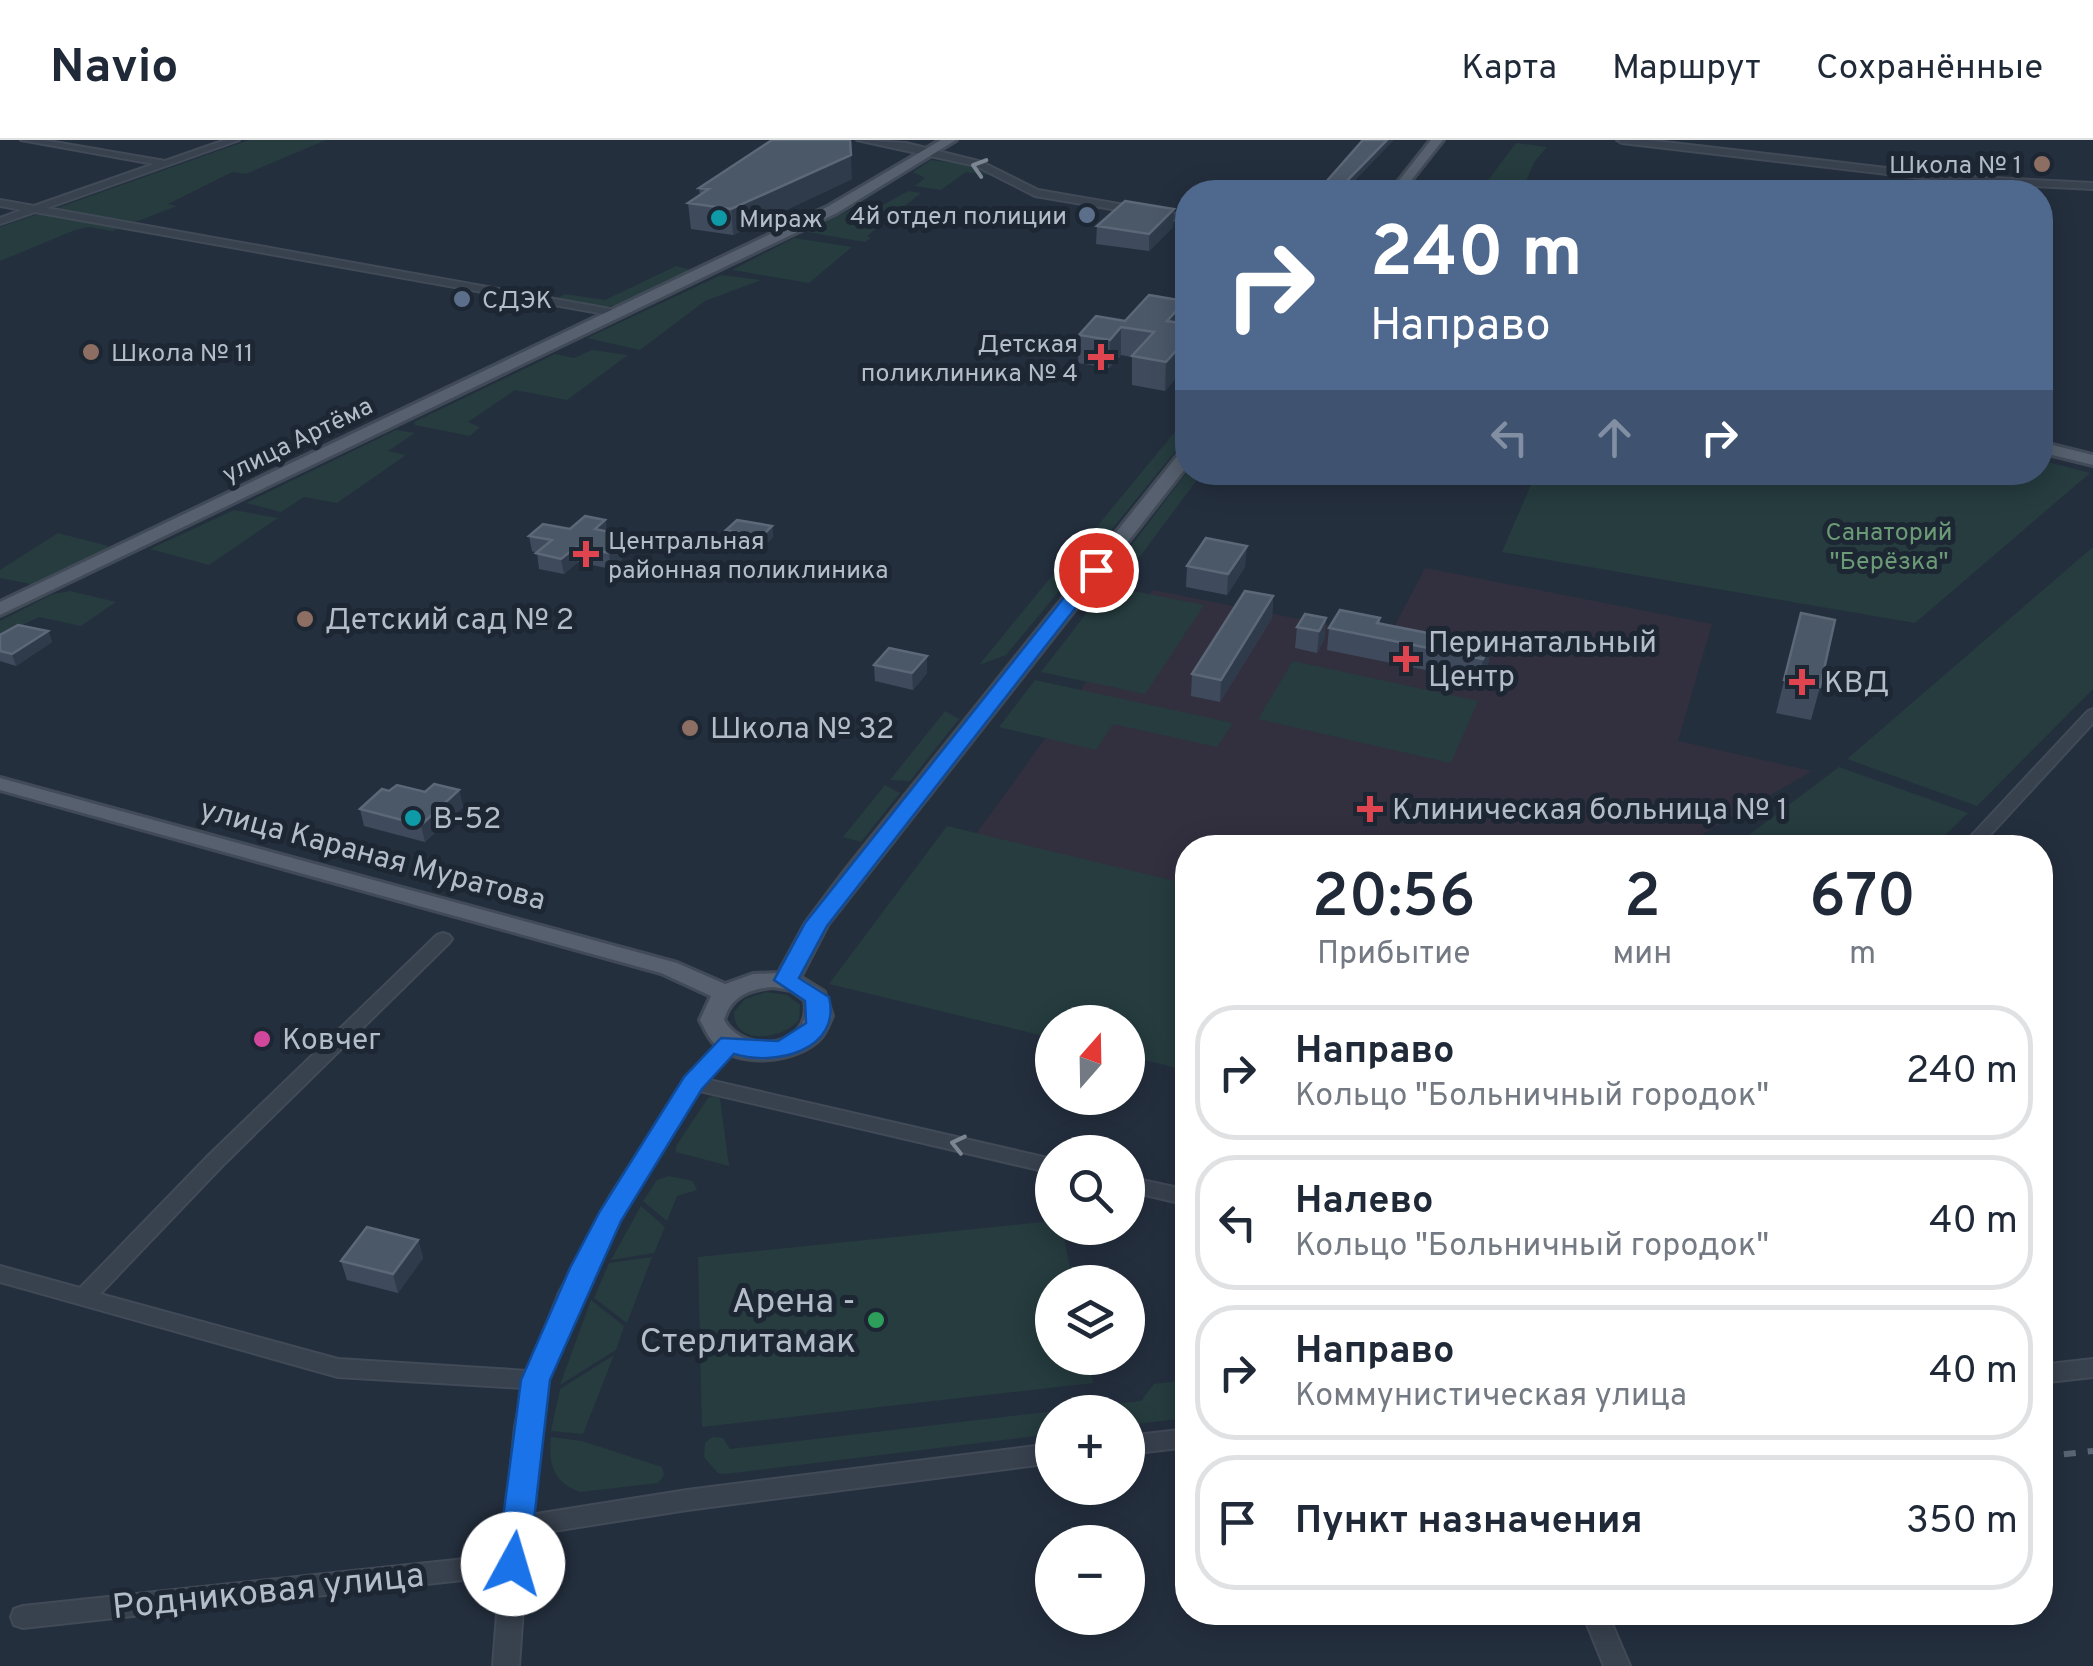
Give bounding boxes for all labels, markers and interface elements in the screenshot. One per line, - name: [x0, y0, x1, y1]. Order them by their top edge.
- text: Navio: [50, 39, 178, 99]
- text: Карта: [1461, 47, 1557, 91]
- text: Маршрут: [1612, 47, 1761, 91]
- text: Сохранённые: [1816, 47, 2043, 91]
- place label: Школа № 1: [1889, 151, 2022, 183]
- marker: Школа № 1: [2031, 153, 2053, 175]
- one-way arrow: [972, 158, 989, 179]
- place label: 4й отдел полиции: [850, 202, 1067, 234]
- marker: 4й отдел полиции: [1076, 204, 1098, 226]
- place label: Мираж: [739, 205, 823, 237]
- marker: Мираж: [708, 207, 730, 229]
- text: 240 m: [1370, 212, 1583, 301]
- icon: right: [1205, 220, 1335, 350]
- place label: СДЭК: [482, 286, 552, 318]
- marker: СДЭК: [451, 288, 473, 310]
- text: Направо: [1370, 299, 1551, 356]
- place label: Детская поликлиника № 4: [861, 330, 1078, 391]
- place label: Школа № 11: [111, 339, 253, 371]
- marker: Школа № 11: [80, 341, 102, 363]
- marker: Детская поликлиника № 4: [1088, 344, 1114, 370]
- street label: улица Артёма: [218, 391, 379, 492]
- icon: left: [1482, 410, 1537, 465]
- icon: ahead: [1587, 410, 1642, 465]
- icon: right: [1692, 410, 1747, 465]
- park label: Санаторий "Берёзка": [1826, 518, 1952, 579]
- place label: Центральная районная поликлиника: [608, 527, 888, 588]
- pin: [1054, 528, 1139, 613]
- marker: Центральная районная поликлиника: [573, 541, 599, 567]
- icon: arrive: [1069, 543, 1124, 598]
- place label: Детский сад № 2: [325, 603, 574, 640]
- marker: Детский сад № 2: [294, 608, 316, 630]
- place label: Перинатальный Центр: [1428, 626, 1657, 697]
- marker: Перинатальный Центр: [1393, 646, 1419, 672]
- place label: КВД: [1824, 666, 1889, 703]
- marker: КВД: [1789, 669, 1815, 695]
- place label: Школа № 32: [710, 712, 894, 749]
- marker: Школа № 32: [679, 717, 701, 739]
- street label: улица Караная Муратова: [195, 792, 549, 920]
- place label: Клиническая больница № 1: [1392, 793, 1788, 830]
- marker: Клиническая больница № 1: [1357, 796, 1383, 822]
- place label: B-52: [433, 802, 501, 839]
- marker: B-52: [402, 807, 424, 829]
- text: 20:56: [1312, 862, 1475, 938]
- text: 2: [1624, 862, 1661, 938]
- text: 670: [1809, 862, 1916, 938]
- text: Прибытие: [1317, 935, 1471, 975]
- text: мин: [1613, 935, 1672, 975]
- text: m: [1849, 935, 1876, 975]
- north arrow: [1035, 1005, 1145, 1115]
- map controls: [1035, 1005, 1145, 1635]
- place label: Ковчег: [282, 1023, 381, 1060]
- marker: Ковчег: [251, 1028, 273, 1050]
- text: Направо: [1295, 1028, 1455, 1077]
- icon: right: [1210, 1045, 1265, 1100]
- text: 240 m: [1906, 1048, 2018, 1097]
- text: Кольцо "Больничный городок": [1295, 1077, 1769, 1117]
- one-way arrow: [950, 1135, 967, 1156]
- button: search: [1035, 1135, 1145, 1245]
- text: Налево: [1295, 1178, 1434, 1227]
- icon: left: [1210, 1195, 1265, 1250]
- text: 40 m: [1929, 1198, 2018, 1247]
- text: Кольцо "Больничный городок": [1295, 1227, 1769, 1267]
- button: layers: [1035, 1265, 1145, 1375]
- place label: Арена - Стерлитамак: [639, 1281, 856, 1365]
- marker: Арена - Стерлитамак: [865, 1309, 887, 1331]
- text: Направо: [1295, 1328, 1455, 1377]
- icon: right: [1210, 1345, 1265, 1400]
- text: 40 m: [1929, 1348, 2018, 1397]
- text: Коммунистическая улица: [1295, 1377, 1687, 1417]
- button: +: [1035, 1395, 1145, 1505]
- icon: arrive: [1210, 1495, 1265, 1550]
- text: Пункт назначения: [1295, 1498, 1643, 1547]
- text: 350 m: [1906, 1498, 2018, 1547]
- position arrow: [461, 1512, 565, 1616]
- button: −: [1035, 1525, 1145, 1635]
- street label: Родниковая улица: [110, 1555, 426, 1631]

